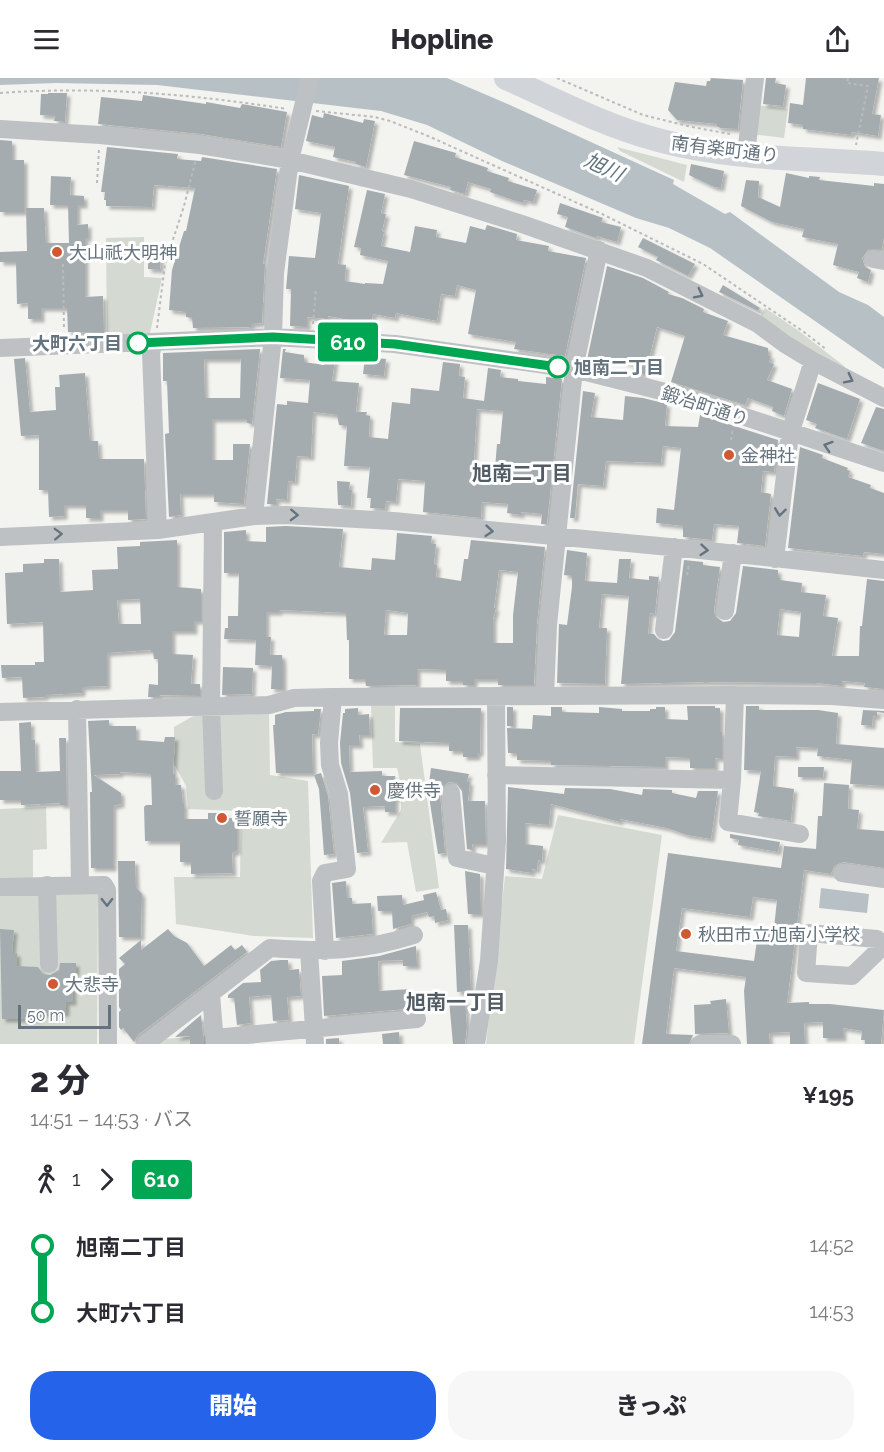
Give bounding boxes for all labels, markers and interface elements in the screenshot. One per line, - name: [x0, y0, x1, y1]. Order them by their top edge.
- icon: menu: [30, 23, 63, 56]
- icon: share: [821, 23, 854, 56]
- text: Hopline: [391, 24, 493, 55]
- street label: 南有楽町通り: [670, 132, 780, 166]
- water label: 旭川: [581, 148, 629, 187]
- place label: 大山祇大明神: [69, 242, 177, 263]
- marker: 大山祇大明神: [50, 245, 64, 259]
- one-way arrow: [693, 287, 704, 299]
- line badge: 610: [314, 322, 382, 362]
- text: 610: [330, 330, 366, 355]
- marker: 大町六丁目: [127, 332, 149, 354]
- place label: 大町六丁目: [32, 333, 122, 354]
- marker: 旭南二丁目: [547, 356, 569, 378]
- place label: 旭南二丁目: [574, 357, 664, 378]
- one-way arrow: [842, 372, 853, 383]
- street label: 鍛冶町通り: [659, 382, 751, 430]
- one-way arrow: [823, 440, 834, 453]
- place label: 金神社: [741, 445, 795, 466]
- marker: 金神社: [722, 448, 736, 462]
- district label: 旭南二丁目: [472, 461, 572, 485]
- one-way arrow: [775, 508, 787, 517]
- one-way arrow: [290, 509, 299, 521]
- one-way arrow: [484, 524, 493, 537]
- one-way arrow: [54, 528, 63, 541]
- one-way arrow: [699, 543, 708, 556]
- place label: 慶供寺: [387, 780, 441, 801]
- marker: 慶供寺: [368, 783, 382, 797]
- place label: 誓願寺: [234, 808, 288, 829]
- marker: 誓願寺: [215, 811, 229, 825]
- one-way arrow: [101, 898, 113, 907]
- place label: 秋田市立旭南小学校: [698, 924, 860, 945]
- marker: 秋田市立旭南小学校: [679, 927, 693, 941]
- place label: 大悲寺: [65, 974, 119, 995]
- marker: 大悲寺: [46, 977, 60, 991]
- district label: 旭南一丁目: [406, 990, 506, 1014]
- scale bar: [18, 1002, 111, 1030]
- text: 50 m: [27, 1006, 64, 1025]
- text: 2 分: [30, 1061, 90, 1100]
- text: ¥195: [802, 1082, 854, 1108]
- text: 14:51 – 14:53 · バス: [30, 1107, 193, 1131]
- icon: walk: [30, 1163, 63, 1196]
- icon: forward: [90, 1163, 123, 1196]
- text: 1: [72, 1167, 81, 1191]
- text: 610: [144, 1167, 180, 1192]
- text: 14:52: [809, 1233, 854, 1257]
- text: 旭南二丁目: [76, 1234, 186, 1260]
- text: 14:53: [809, 1299, 854, 1323]
- text: 大町六丁目: [76, 1300, 186, 1326]
- button: 開始: [30, 1371, 436, 1440]
- button: きっぷ: [448, 1371, 854, 1440]

